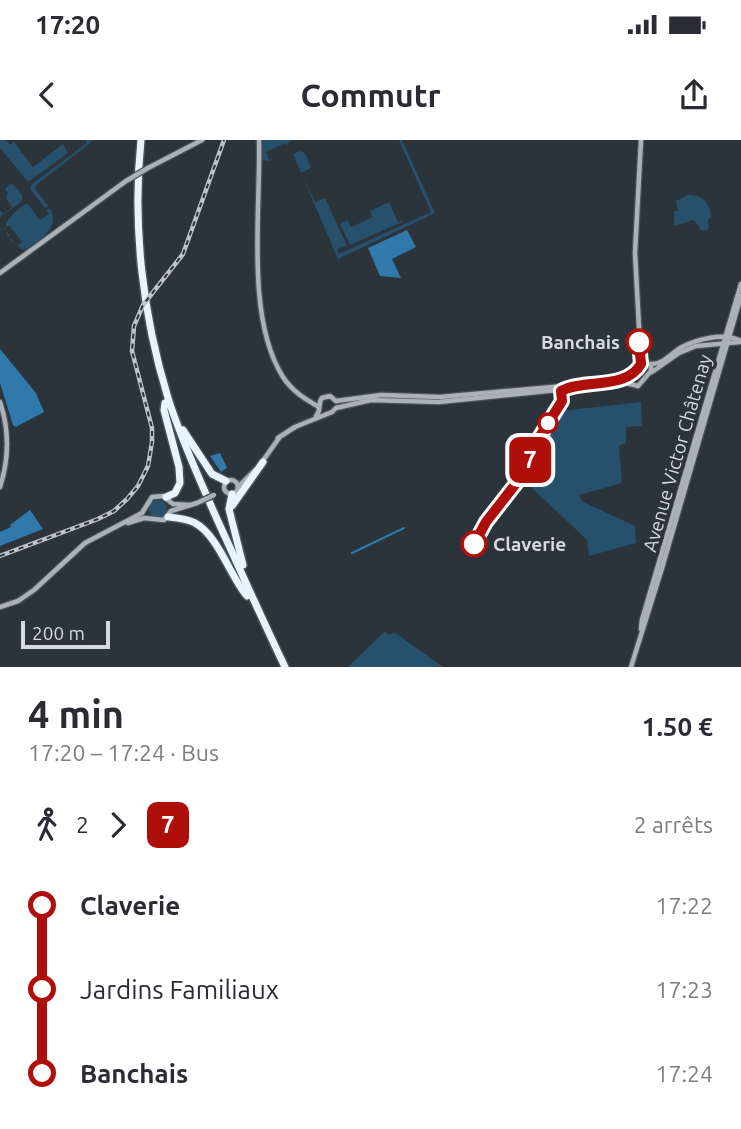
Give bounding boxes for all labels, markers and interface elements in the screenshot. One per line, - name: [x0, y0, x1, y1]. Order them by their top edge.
- text: 17:20: [35, 10, 100, 39]
- icon: back: [28, 76, 66, 114]
- icon: share: [675, 76, 713, 114]
- text: Commutr: [300, 77, 441, 113]
- marker: Banchais: [626, 329, 652, 355]
- place label: Banchais: [541, 331, 620, 353]
- street label: Avenue Victor Châtenay: [638, 352, 716, 554]
- unlabelled marker: [538, 413, 558, 433]
- line badge: 7: [507, 437, 553, 483]
- text: 7: [523, 446, 537, 473]
- marker: Claverie: [461, 531, 487, 557]
- place label: Claverie: [493, 533, 566, 555]
- scale bar: [21, 618, 110, 650]
- text: 200 m: [32, 622, 85, 644]
- text: 4 min: [28, 693, 124, 735]
- text: 1.50 €: [642, 712, 713, 741]
- text: 17:20 – 17:24 · Bus: [28, 740, 219, 765]
- icon: walk: [28, 806, 66, 844]
- icon: forward: [99, 806, 137, 844]
- text: 7: [161, 811, 175, 838]
- text: 2: [76, 812, 89, 837]
- text: 2 arrêts: [634, 812, 713, 837]
- text: Claverie: [80, 891, 180, 920]
- text: 17:22: [655, 893, 713, 918]
- text: Jardins Familiaux: [80, 975, 279, 1004]
- text: 17:23: [655, 977, 713, 1002]
- text: Banchais: [80, 1059, 188, 1088]
- text: 17:24: [655, 1061, 713, 1086]

